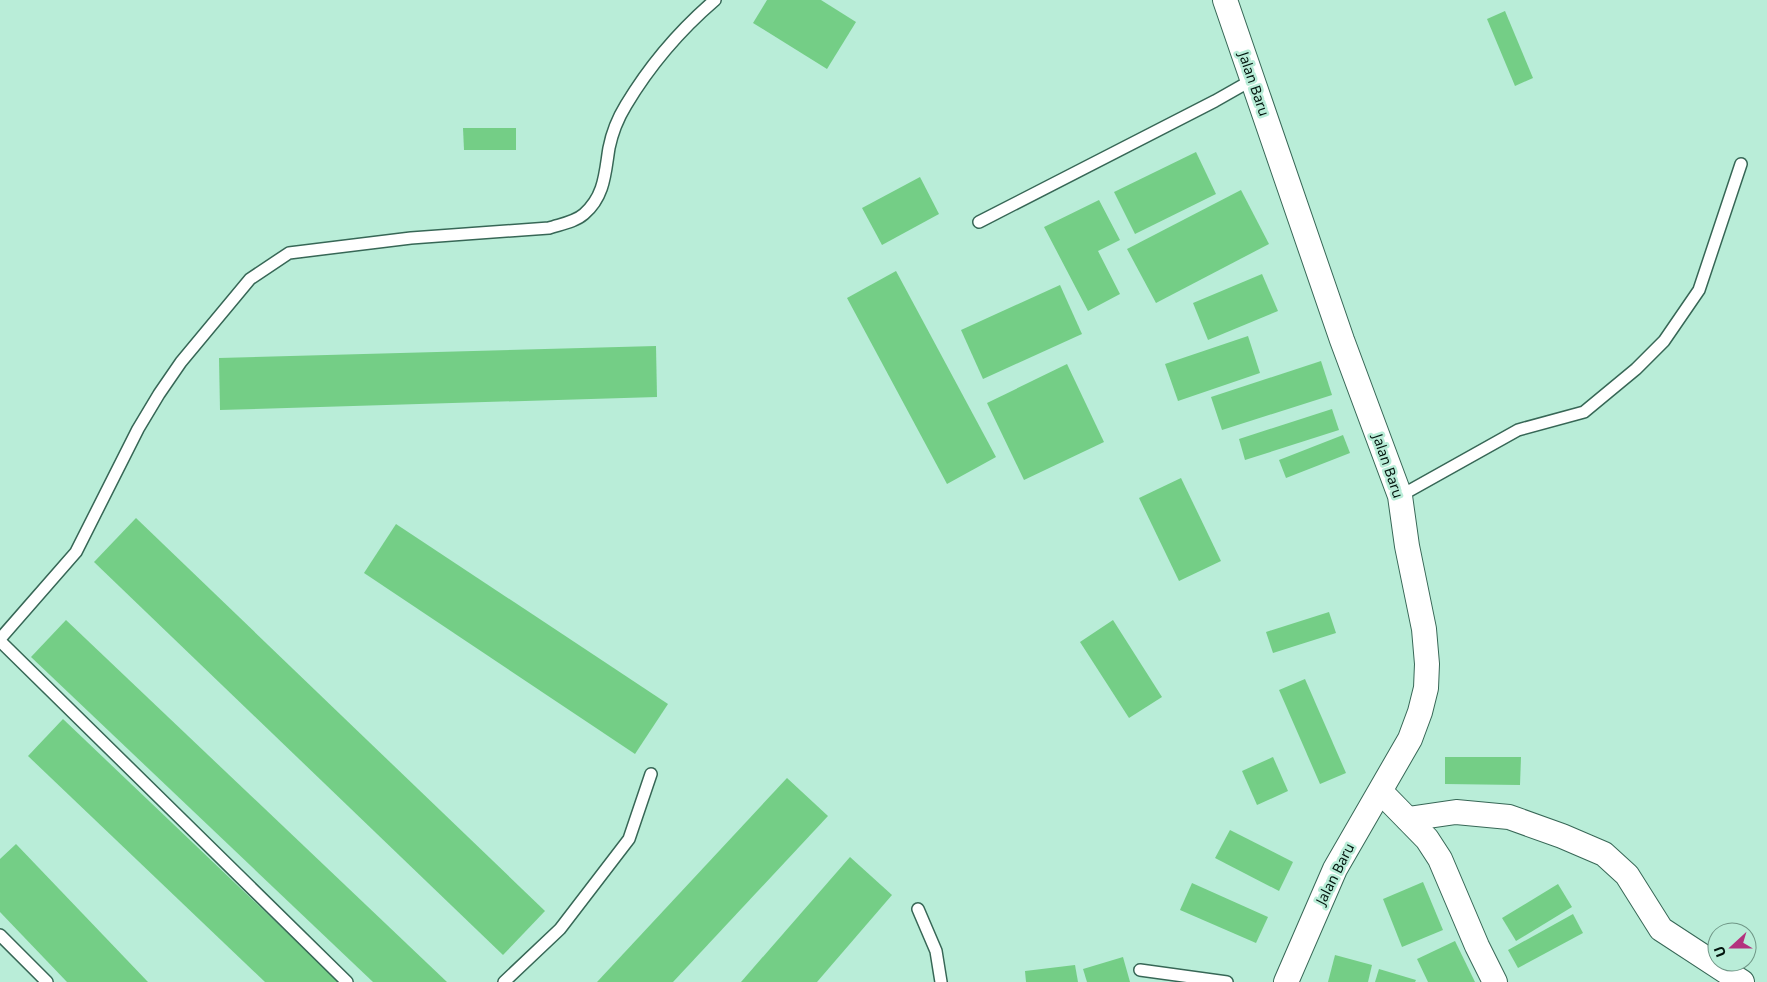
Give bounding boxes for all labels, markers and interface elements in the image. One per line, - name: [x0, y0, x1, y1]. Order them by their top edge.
- street label: Jalan Baru: [1234, 47, 1274, 119]
- street label: Jalan Baru: [1368, 429, 1408, 501]
- street label: Jalan Baru: [1310, 840, 1358, 910]
- north arrow: [1707, 922, 1757, 972]
- text: U: [1709, 943, 1730, 960]

